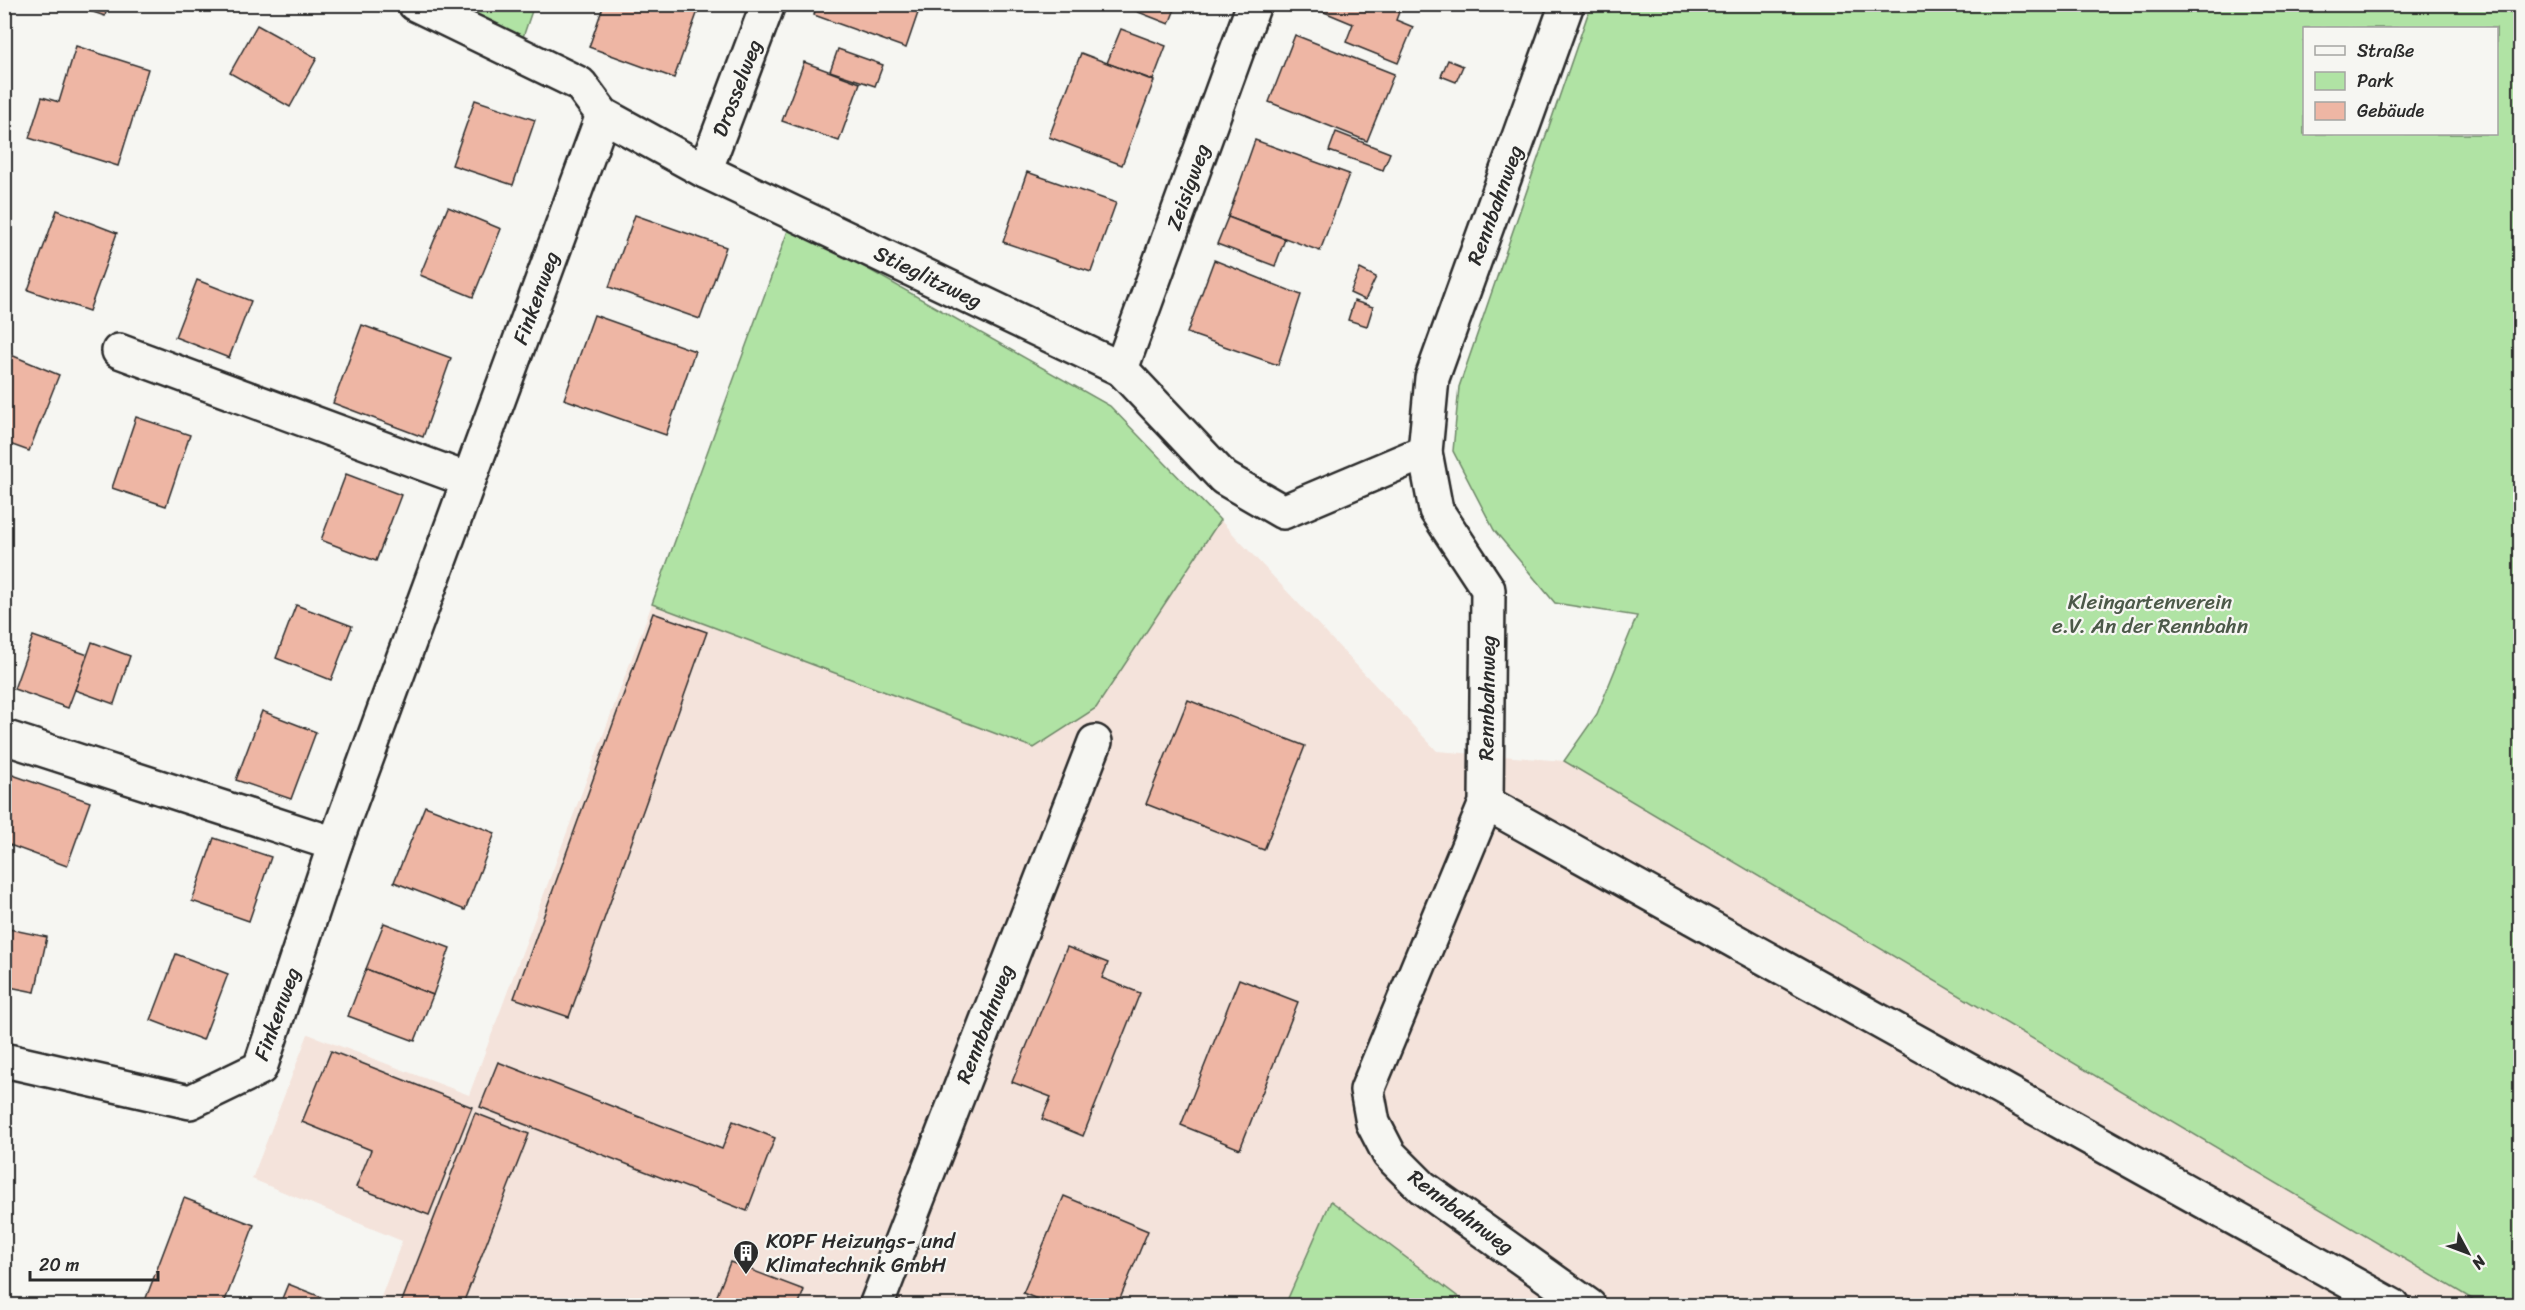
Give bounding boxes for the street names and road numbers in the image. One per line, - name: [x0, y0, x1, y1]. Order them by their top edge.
- street label: Drosselweg: [701, 34, 773, 142]
- street label: Zeisigweg: [1155, 138, 1221, 236]
- street label: Rennbahnweg: [1456, 139, 1534, 270]
- street label: Stieglitzweg: [867, 234, 989, 320]
- street label: Finkenweg: [502, 245, 571, 350]
- street label: Rennbahnweg: [1467, 635, 1507, 761]
- street label: Rennbahnweg: [945, 958, 1025, 1089]
- street label: Finkenweg: [243, 961, 312, 1066]
- street label: Rennbahnweg: [1399, 1159, 1523, 1265]

